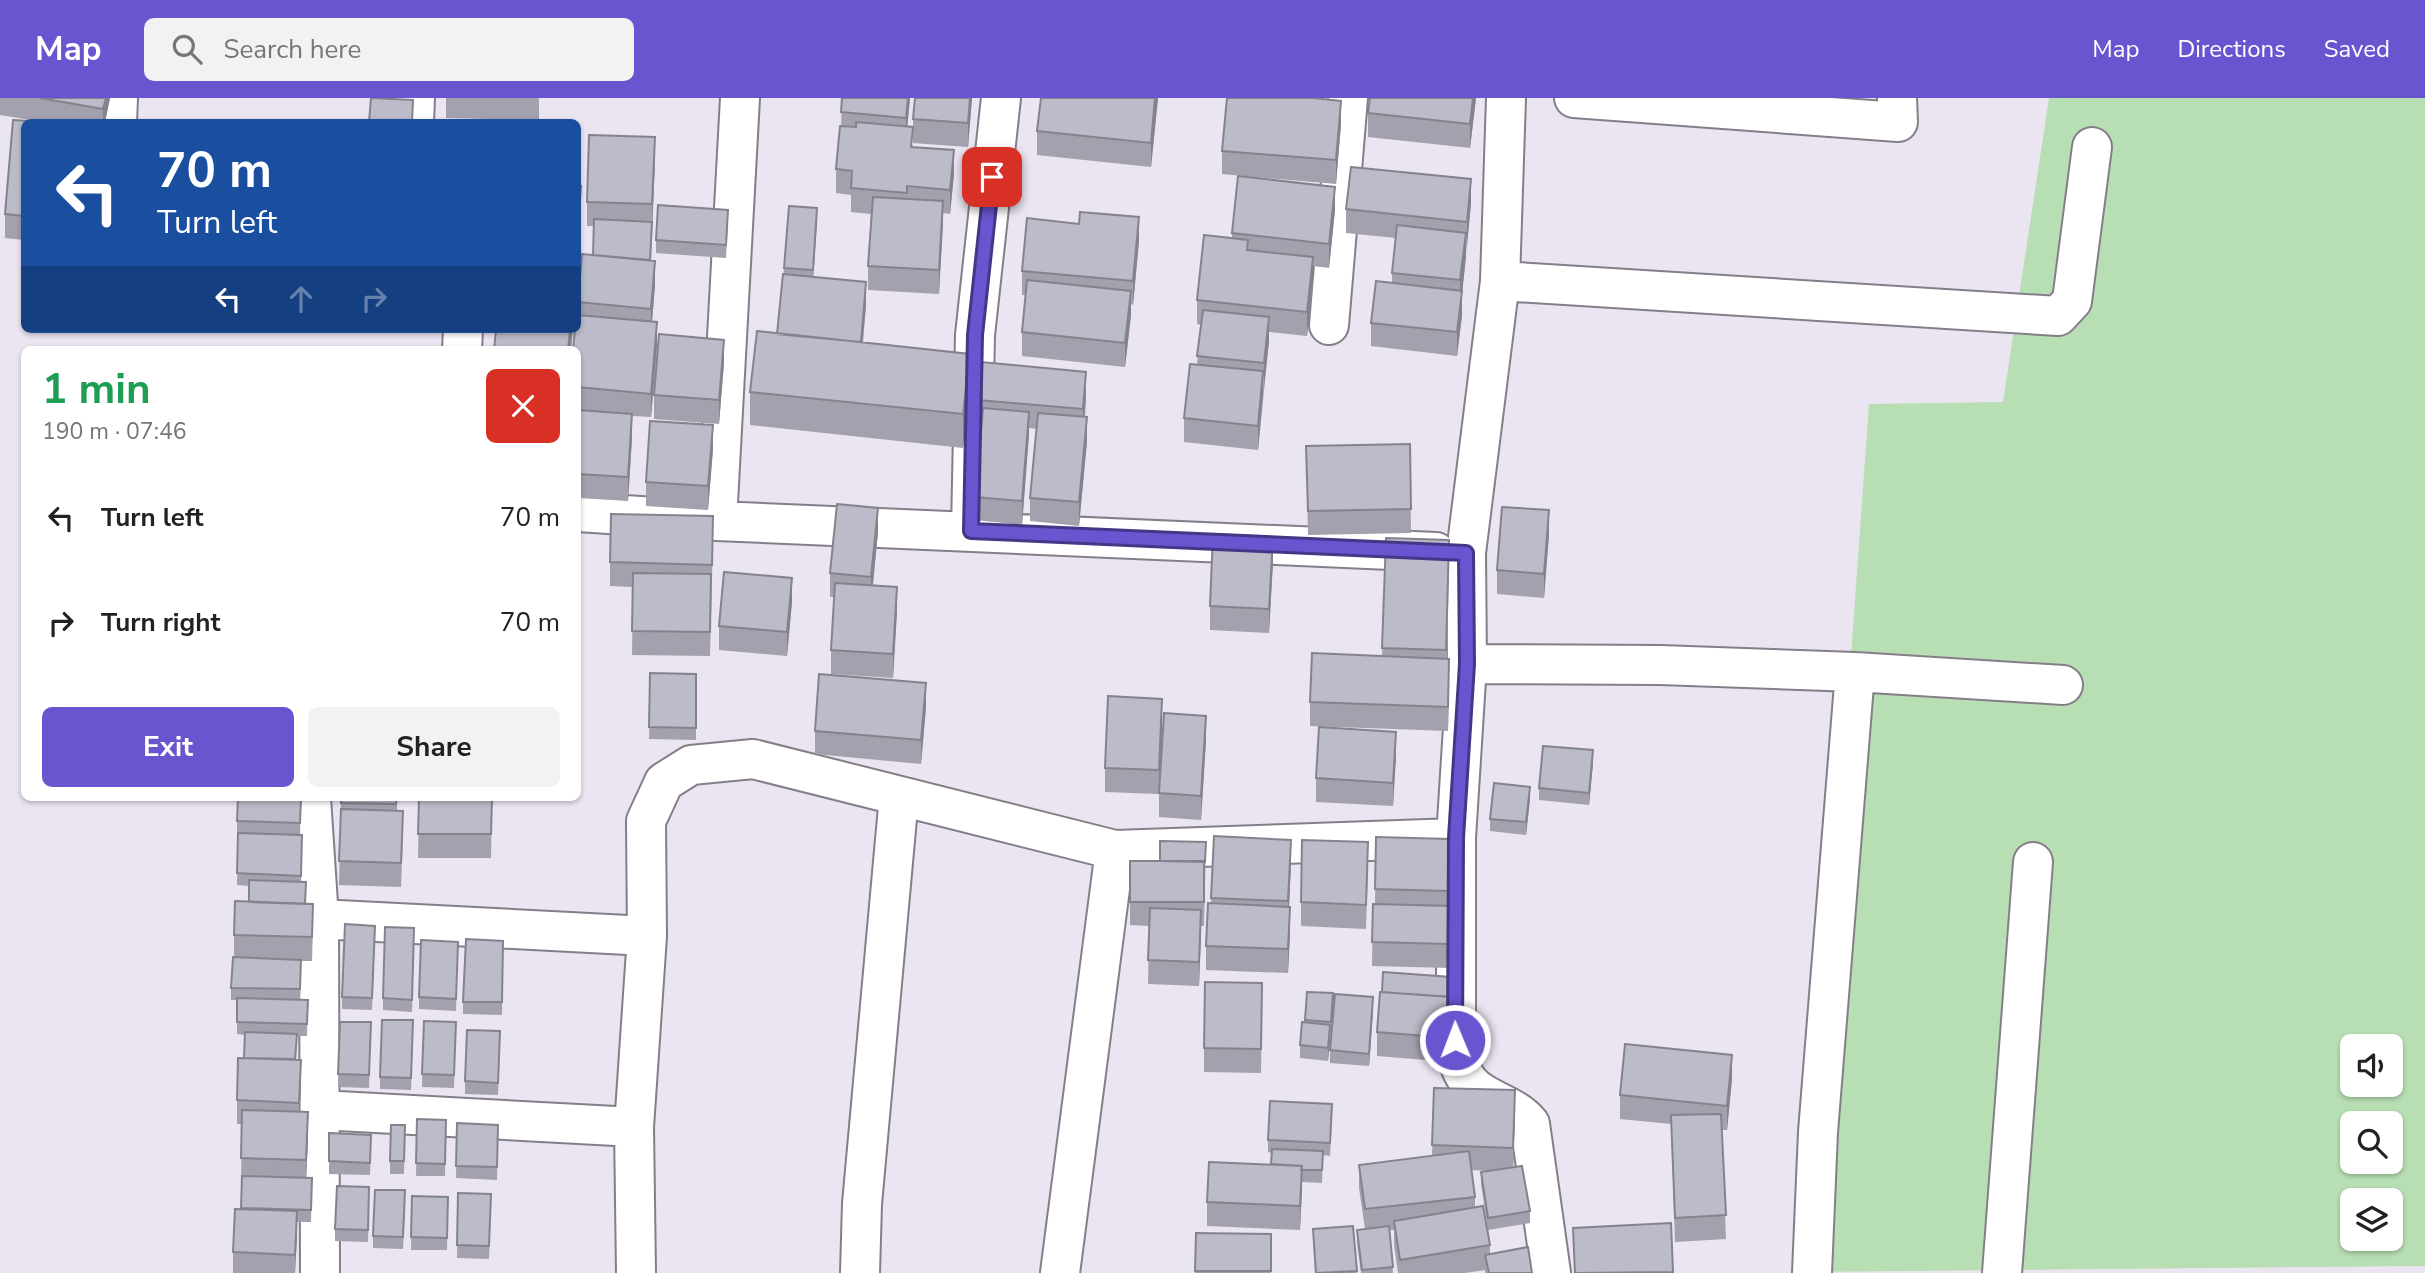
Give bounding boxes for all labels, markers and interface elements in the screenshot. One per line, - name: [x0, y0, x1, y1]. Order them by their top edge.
- search box: [144, 18, 634, 81]
- text: Map: [35, 27, 102, 72]
- icon: search: [168, 30, 206, 68]
- text: Search here: [224, 32, 361, 67]
- text: Map: [2092, 33, 2139, 65]
- text: Directions: [2177, 33, 2286, 65]
- text: Saved: [2324, 33, 2390, 65]
- text: 70 m: [157, 137, 272, 204]
- icon: left: [42, 147, 133, 238]
- pin: [962, 147, 1022, 207]
- icon: arrive: [973, 158, 1011, 196]
- text: Turn left: [157, 201, 277, 244]
- icon: left: [209, 280, 247, 318]
- icon: ahead: [282, 280, 320, 318]
- icon: right: [355, 280, 393, 318]
- text: 1 min: [42, 361, 151, 418]
- button: close: [486, 369, 560, 443]
- text: 190 m · 07:46: [42, 416, 187, 447]
- icon: left: [42, 499, 80, 537]
- text: Turn left: [101, 500, 204, 535]
- text: 70 m: [500, 500, 560, 535]
- icon: right: [42, 604, 80, 642]
- text: Turn right: [101, 605, 220, 640]
- text: 70 m: [500, 605, 560, 640]
- button: Exit: [42, 707, 294, 787]
- button: Share: [308, 707, 560, 787]
- position arrow: [1418, 1003, 1492, 1077]
- map controls: [2340, 1034, 2403, 1251]
- button: sound: [2340, 1034, 2403, 1097]
- button: search: [2340, 1111, 2403, 1174]
- button: layers: [2340, 1188, 2403, 1251]

